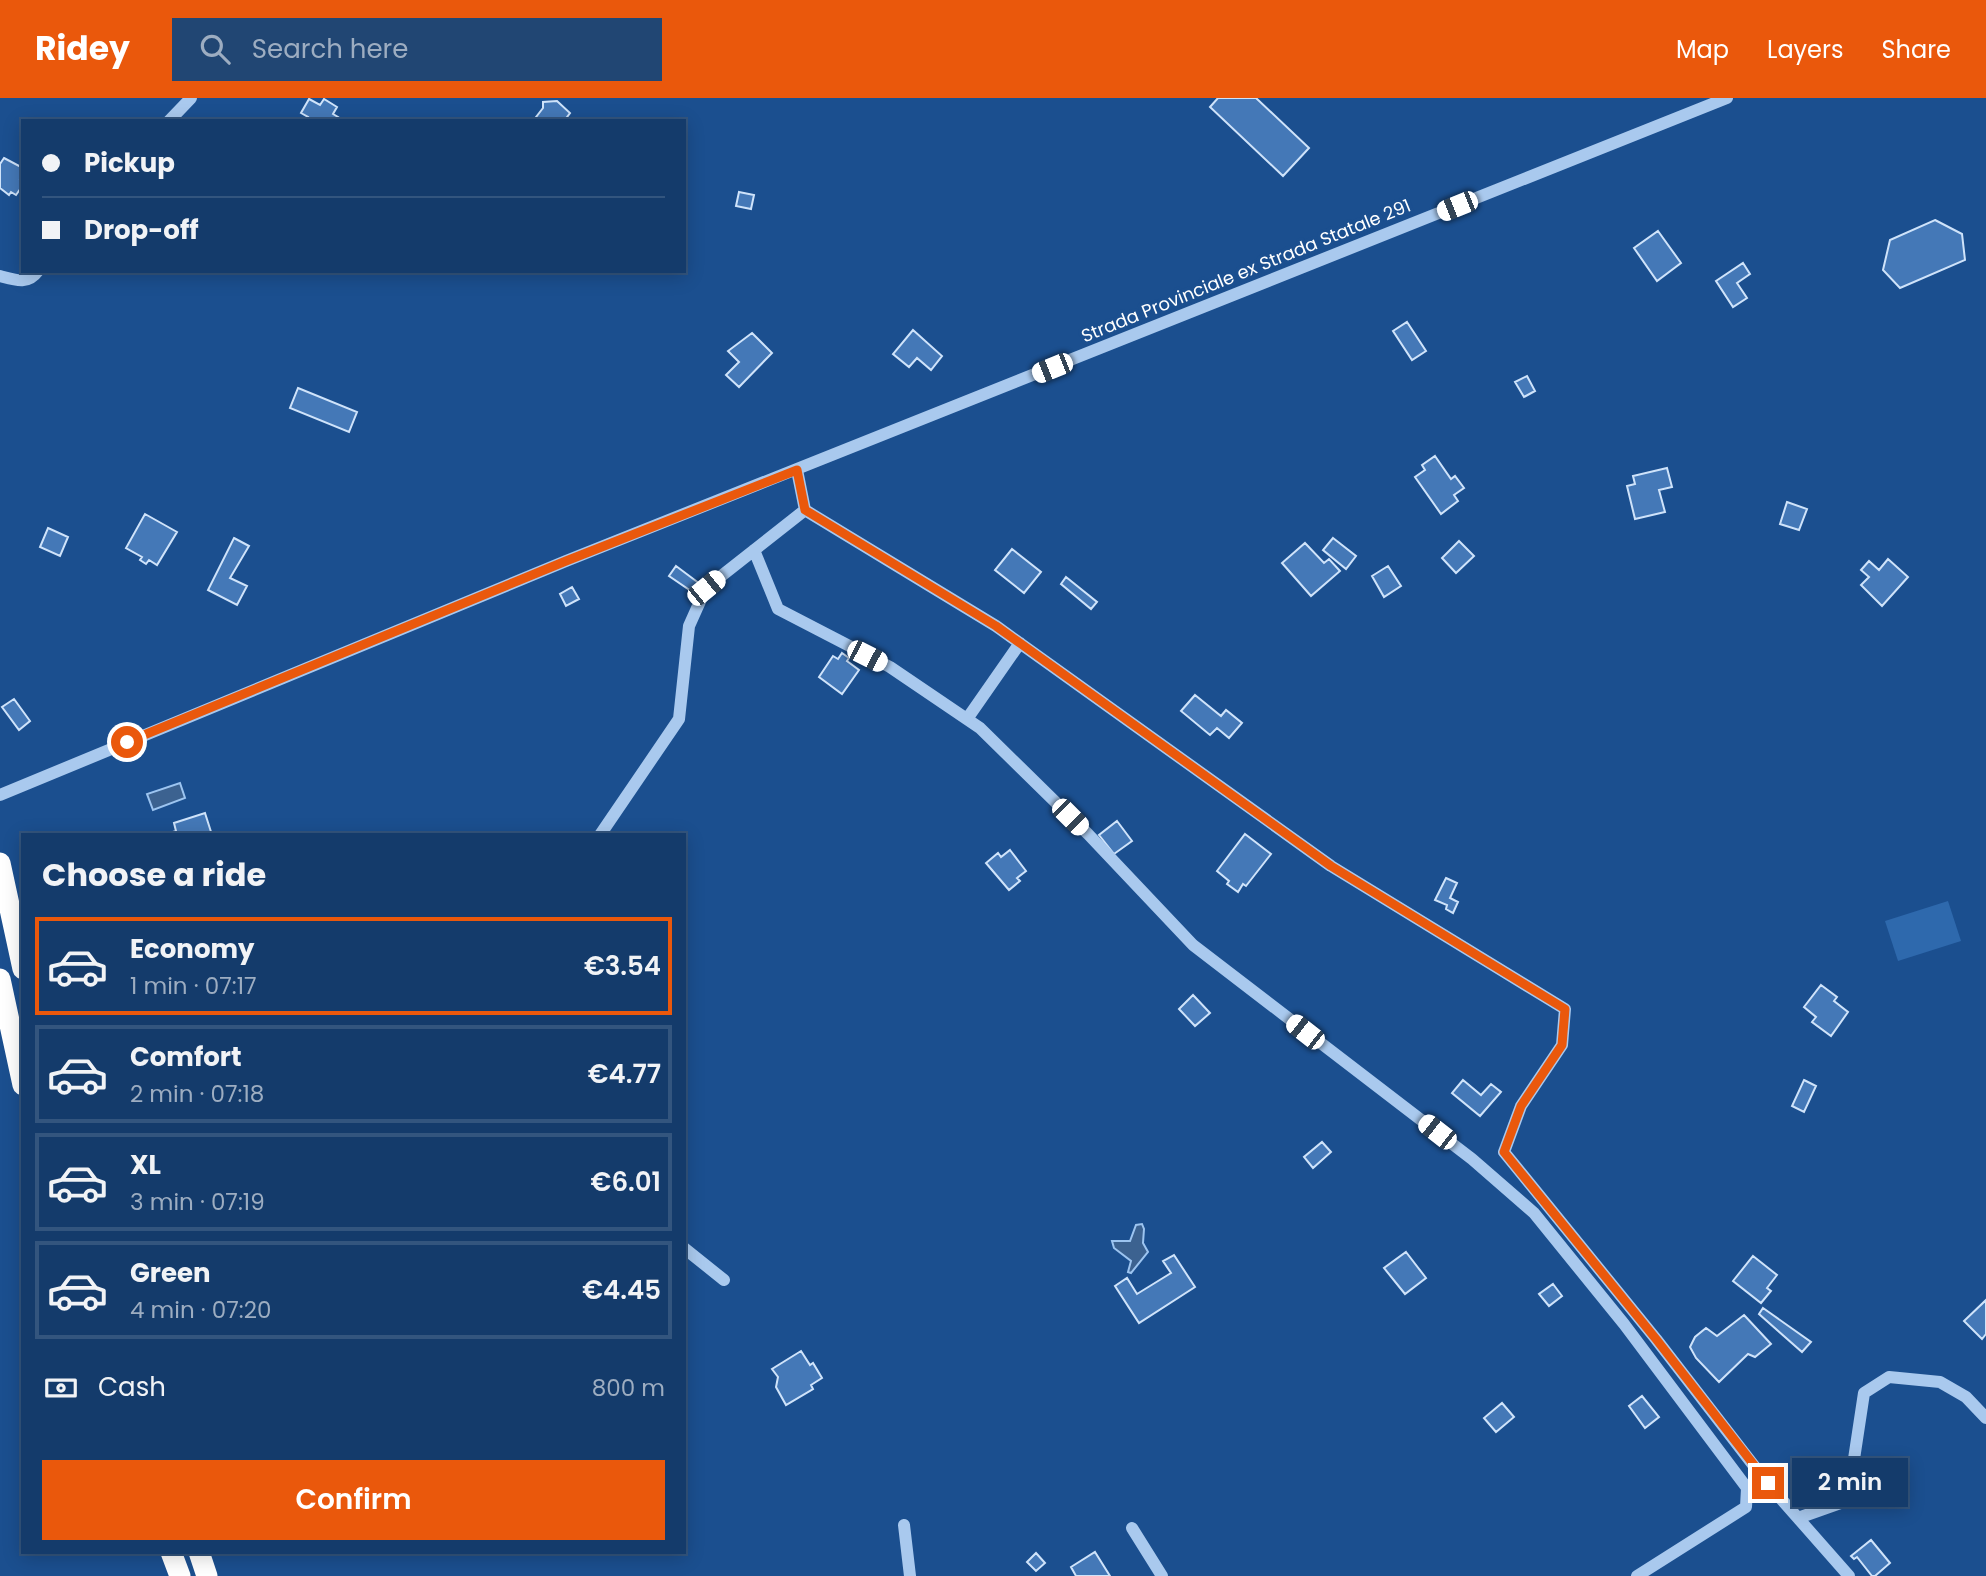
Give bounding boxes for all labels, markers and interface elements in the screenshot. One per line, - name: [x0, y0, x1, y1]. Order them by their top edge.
- search box: [172, 18, 662, 81]
- text: Ridey: [35, 25, 130, 72]
- icon: search: [196, 30, 234, 68]
- text: Search here: [252, 31, 408, 67]
- text: Map: [1676, 33, 1729, 66]
- text: Layers: [1767, 33, 1843, 66]
- text: Share: [1881, 33, 1951, 66]
- text: Pickup: [84, 145, 175, 181]
- car: [1434, 188, 1481, 224]
- street label: Strada Provinciale ex Strada Statale 291: [1077, 193, 1414, 348]
- text: Drop-off: [84, 212, 199, 248]
- car: [1029, 350, 1076, 386]
- car: [684, 567, 729, 609]
- car: [844, 637, 891, 675]
- route start: [111, 726, 143, 758]
- car: [1048, 795, 1093, 839]
- text: Choose a ride: [42, 852, 266, 897]
- text: Economy: [130, 931, 254, 967]
- icon: car: [46, 935, 109, 998]
- text: €3.54: [584, 948, 661, 984]
- text: 1 min · 07:17: [130, 970, 257, 1002]
- car: [1282, 1011, 1329, 1053]
- text: Comfort: [130, 1039, 242, 1075]
- icon: car: [46, 1043, 109, 1106]
- text: €4.77: [588, 1056, 661, 1092]
- text: 2 min · 07:18: [130, 1078, 264, 1110]
- car: [1414, 1111, 1461, 1153]
- text: XL: [130, 1147, 161, 1183]
- icon: car: [46, 1151, 109, 1214]
- text: €6.01: [591, 1164, 661, 1200]
- text: 3 min · 07:19: [130, 1186, 265, 1218]
- text: Green: [130, 1255, 211, 1291]
- icon: car: [46, 1259, 109, 1322]
- text: €4.45: [582, 1272, 661, 1308]
- text: 4 min · 07:20: [130, 1294, 271, 1326]
- icon: cash: [42, 1369, 80, 1407]
- text: Cash: [98, 1369, 166, 1405]
- text: 800 m: [592, 1372, 665, 1404]
- callout: 2 min: [1792, 1458, 1908, 1508]
- button: Confirm: [42, 1460, 665, 1540]
- text: 2 min: [1818, 1466, 1882, 1498]
- route end: [1752, 1467, 1784, 1499]

